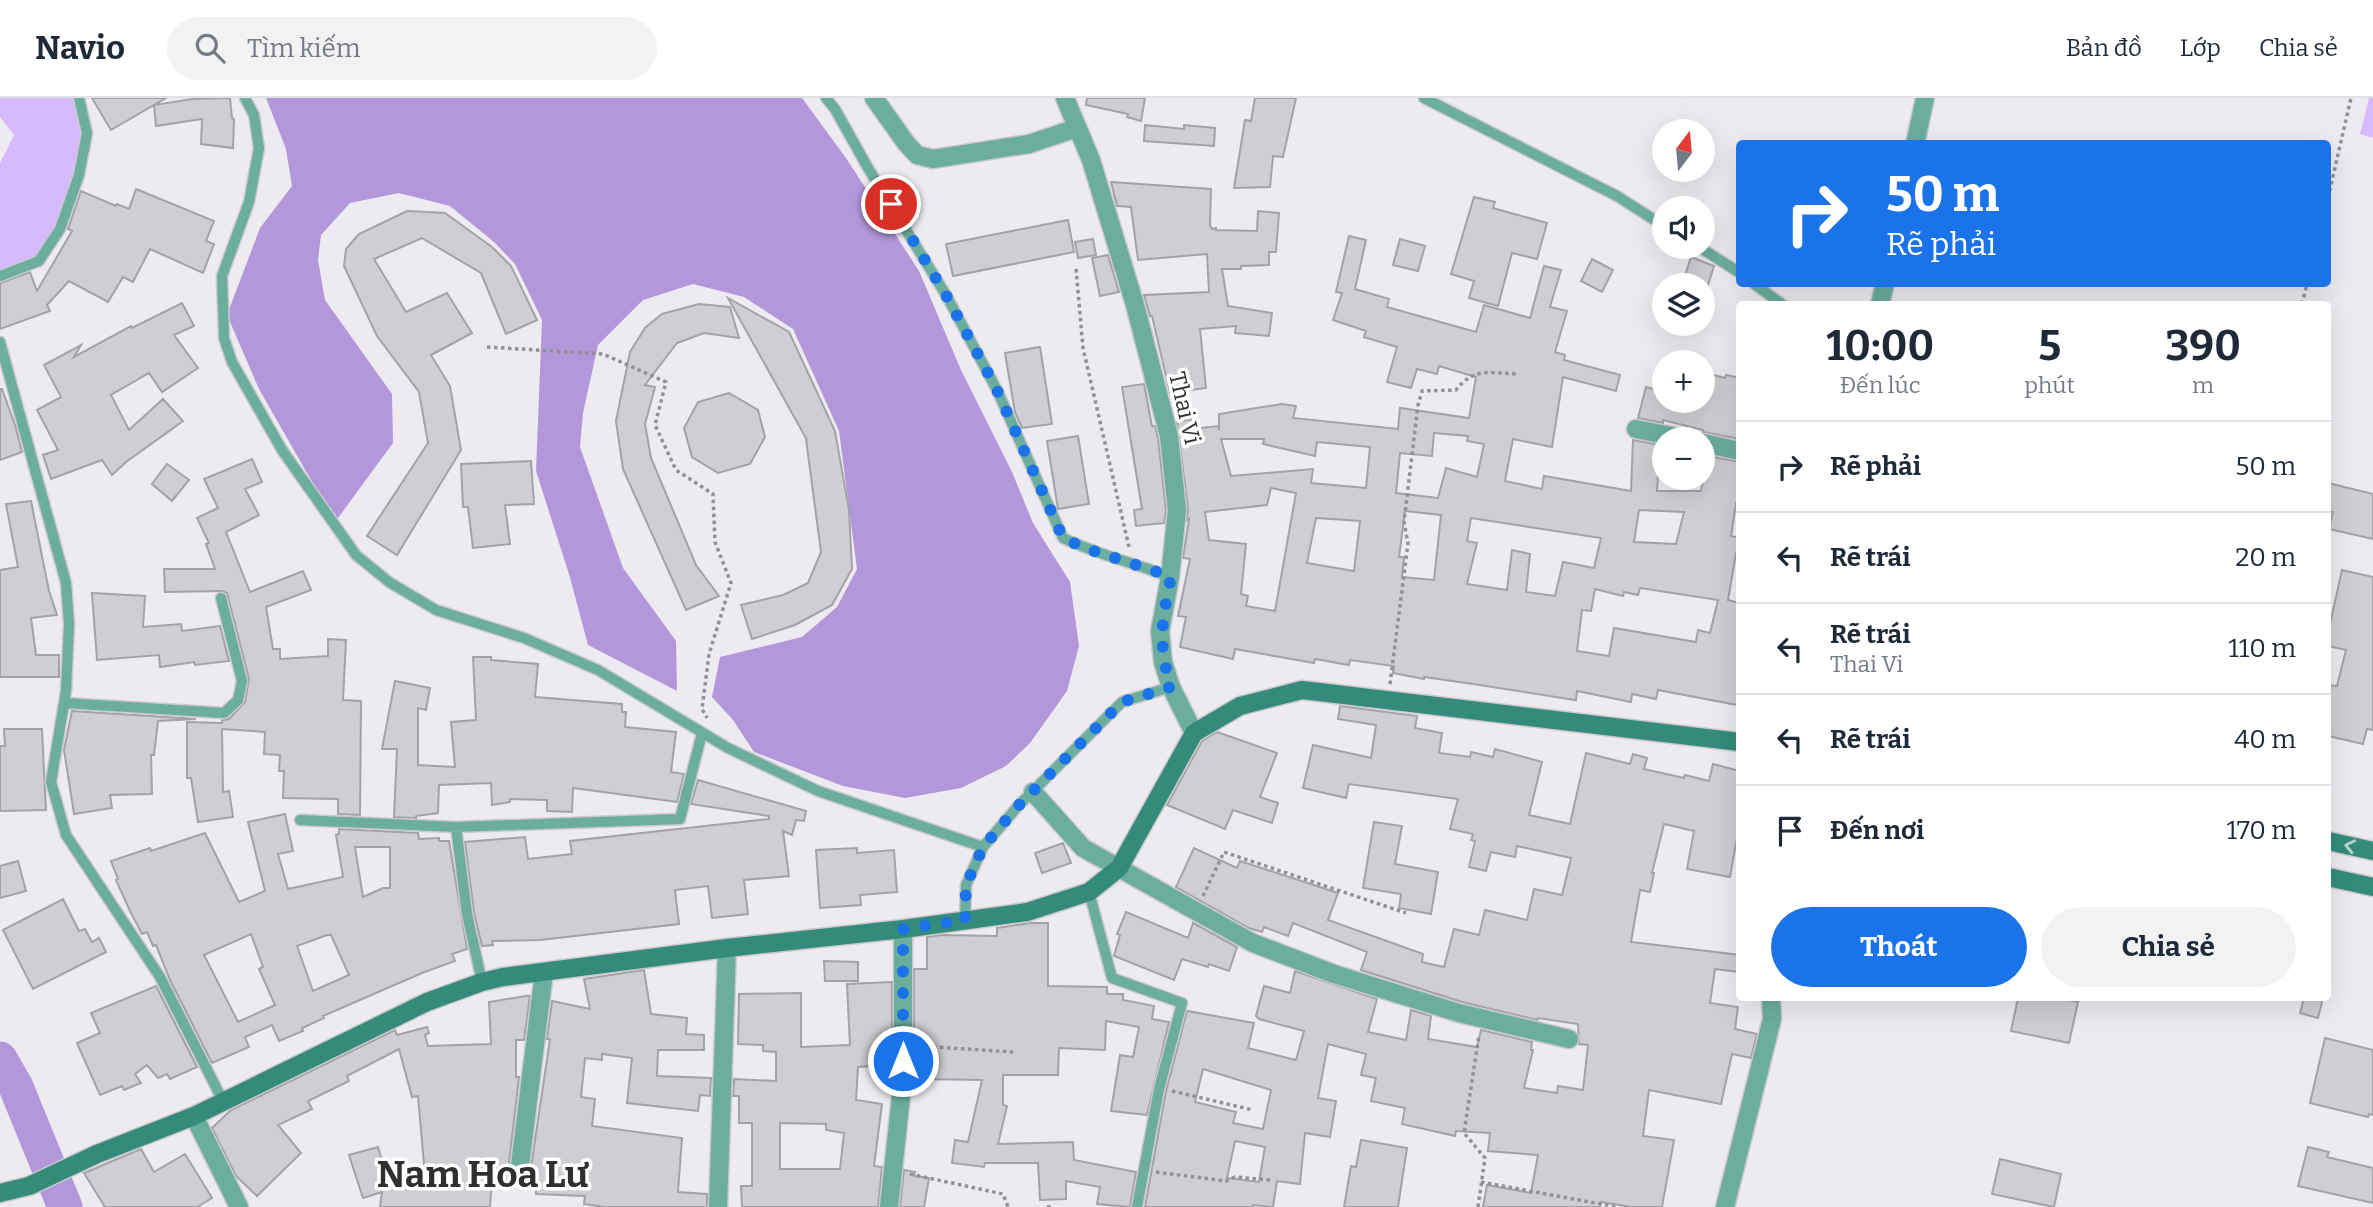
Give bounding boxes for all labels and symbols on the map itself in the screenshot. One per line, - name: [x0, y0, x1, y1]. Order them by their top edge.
- north arrow: [1652, 119, 1715, 182]
- pin: [861, 174, 921, 234]
- street label: Thai Vi: [1163, 369, 1207, 447]
- one-way arrow: [2344, 840, 2356, 854]
- position arrow: [866, 1024, 940, 1098]
- district label: Nam Hoa Lư: [377, 1152, 589, 1197]

